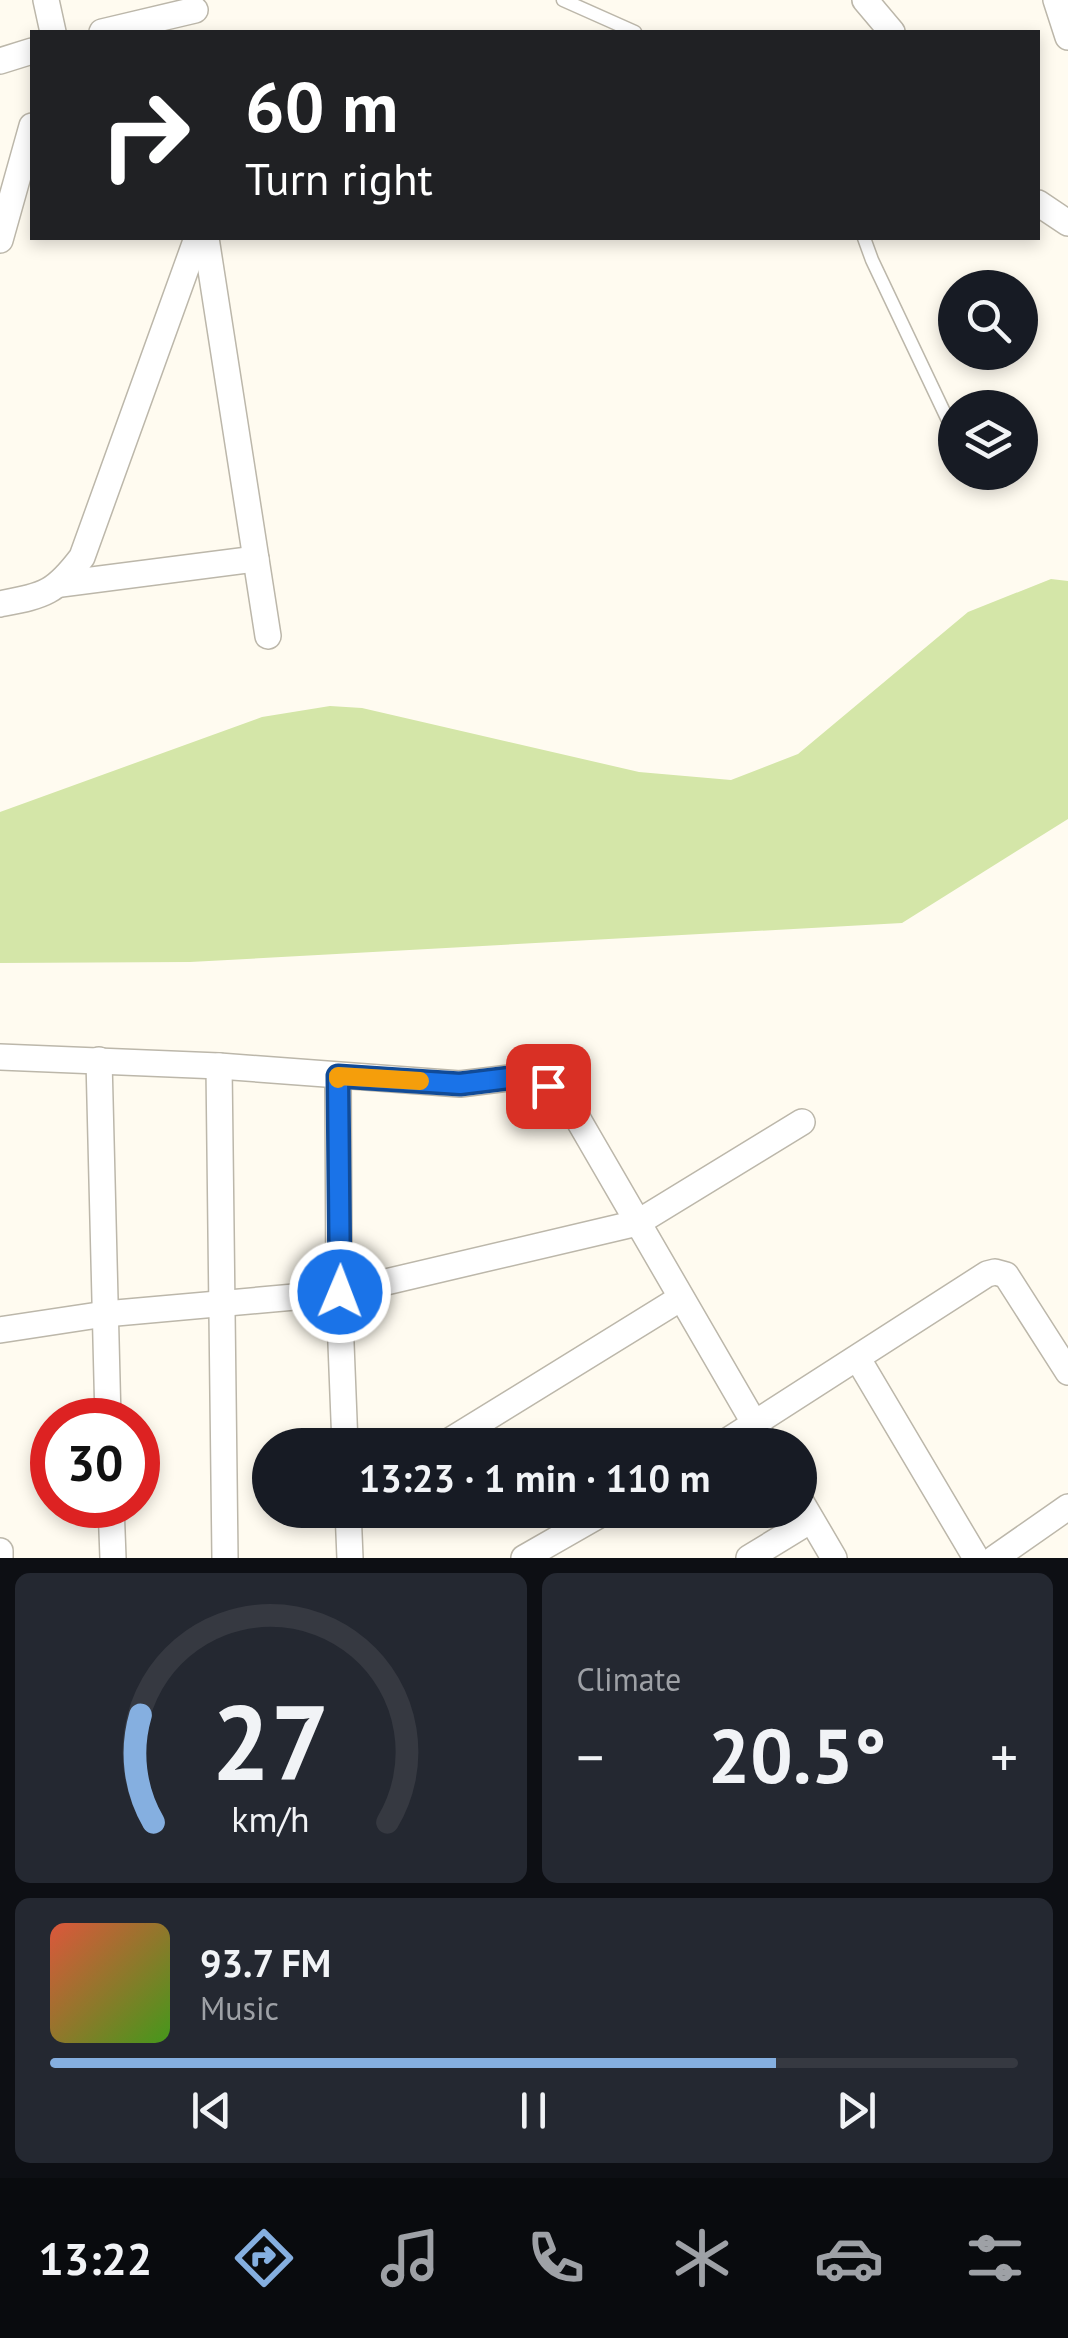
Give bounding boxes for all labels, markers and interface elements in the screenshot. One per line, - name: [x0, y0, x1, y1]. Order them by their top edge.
- text: 60 m: [245, 61, 398, 151]
- icon: right: [80, 70, 210, 200]
- text: Turn right: [245, 149, 433, 207]
- map controls: [938, 270, 1038, 490]
- button: search: [938, 270, 1038, 370]
- button: layers: [938, 390, 1038, 490]
- pin: [506, 1044, 591, 1129]
- icon: arrive: [521, 1059, 576, 1114]
- position arrow: [288, 1240, 392, 1344]
- speed limit sign: 30: [30, 1398, 160, 1528]
- text: 13:23 · 1 min · 110 m: [359, 1453, 710, 1502]
- text: Climate: [577, 1658, 681, 1700]
- text: 27: [212, 1674, 330, 1809]
- text: 20.5°: [708, 1707, 887, 1804]
- text: −: [577, 1721, 604, 1792]
- text: +: [990, 1721, 1018, 1792]
- text: km/h: [232, 1796, 310, 1842]
- text: 93.7 FM: [200, 1938, 331, 1987]
- text: Music: [200, 1987, 279, 2029]
- icon: previous: [184, 2083, 239, 2138]
- icon: pause: [506, 2083, 561, 2138]
- icon: next: [829, 2083, 884, 2138]
- icon: directions: [229, 2223, 299, 2293]
- icon: music: [375, 2223, 445, 2293]
- icon: phone: [521, 2223, 591, 2293]
- icon: climate: [667, 2223, 737, 2293]
- icon: car: [814, 2223, 884, 2293]
- icon: filters: [960, 2223, 1030, 2293]
- text: 13:22: [38, 2229, 152, 2287]

